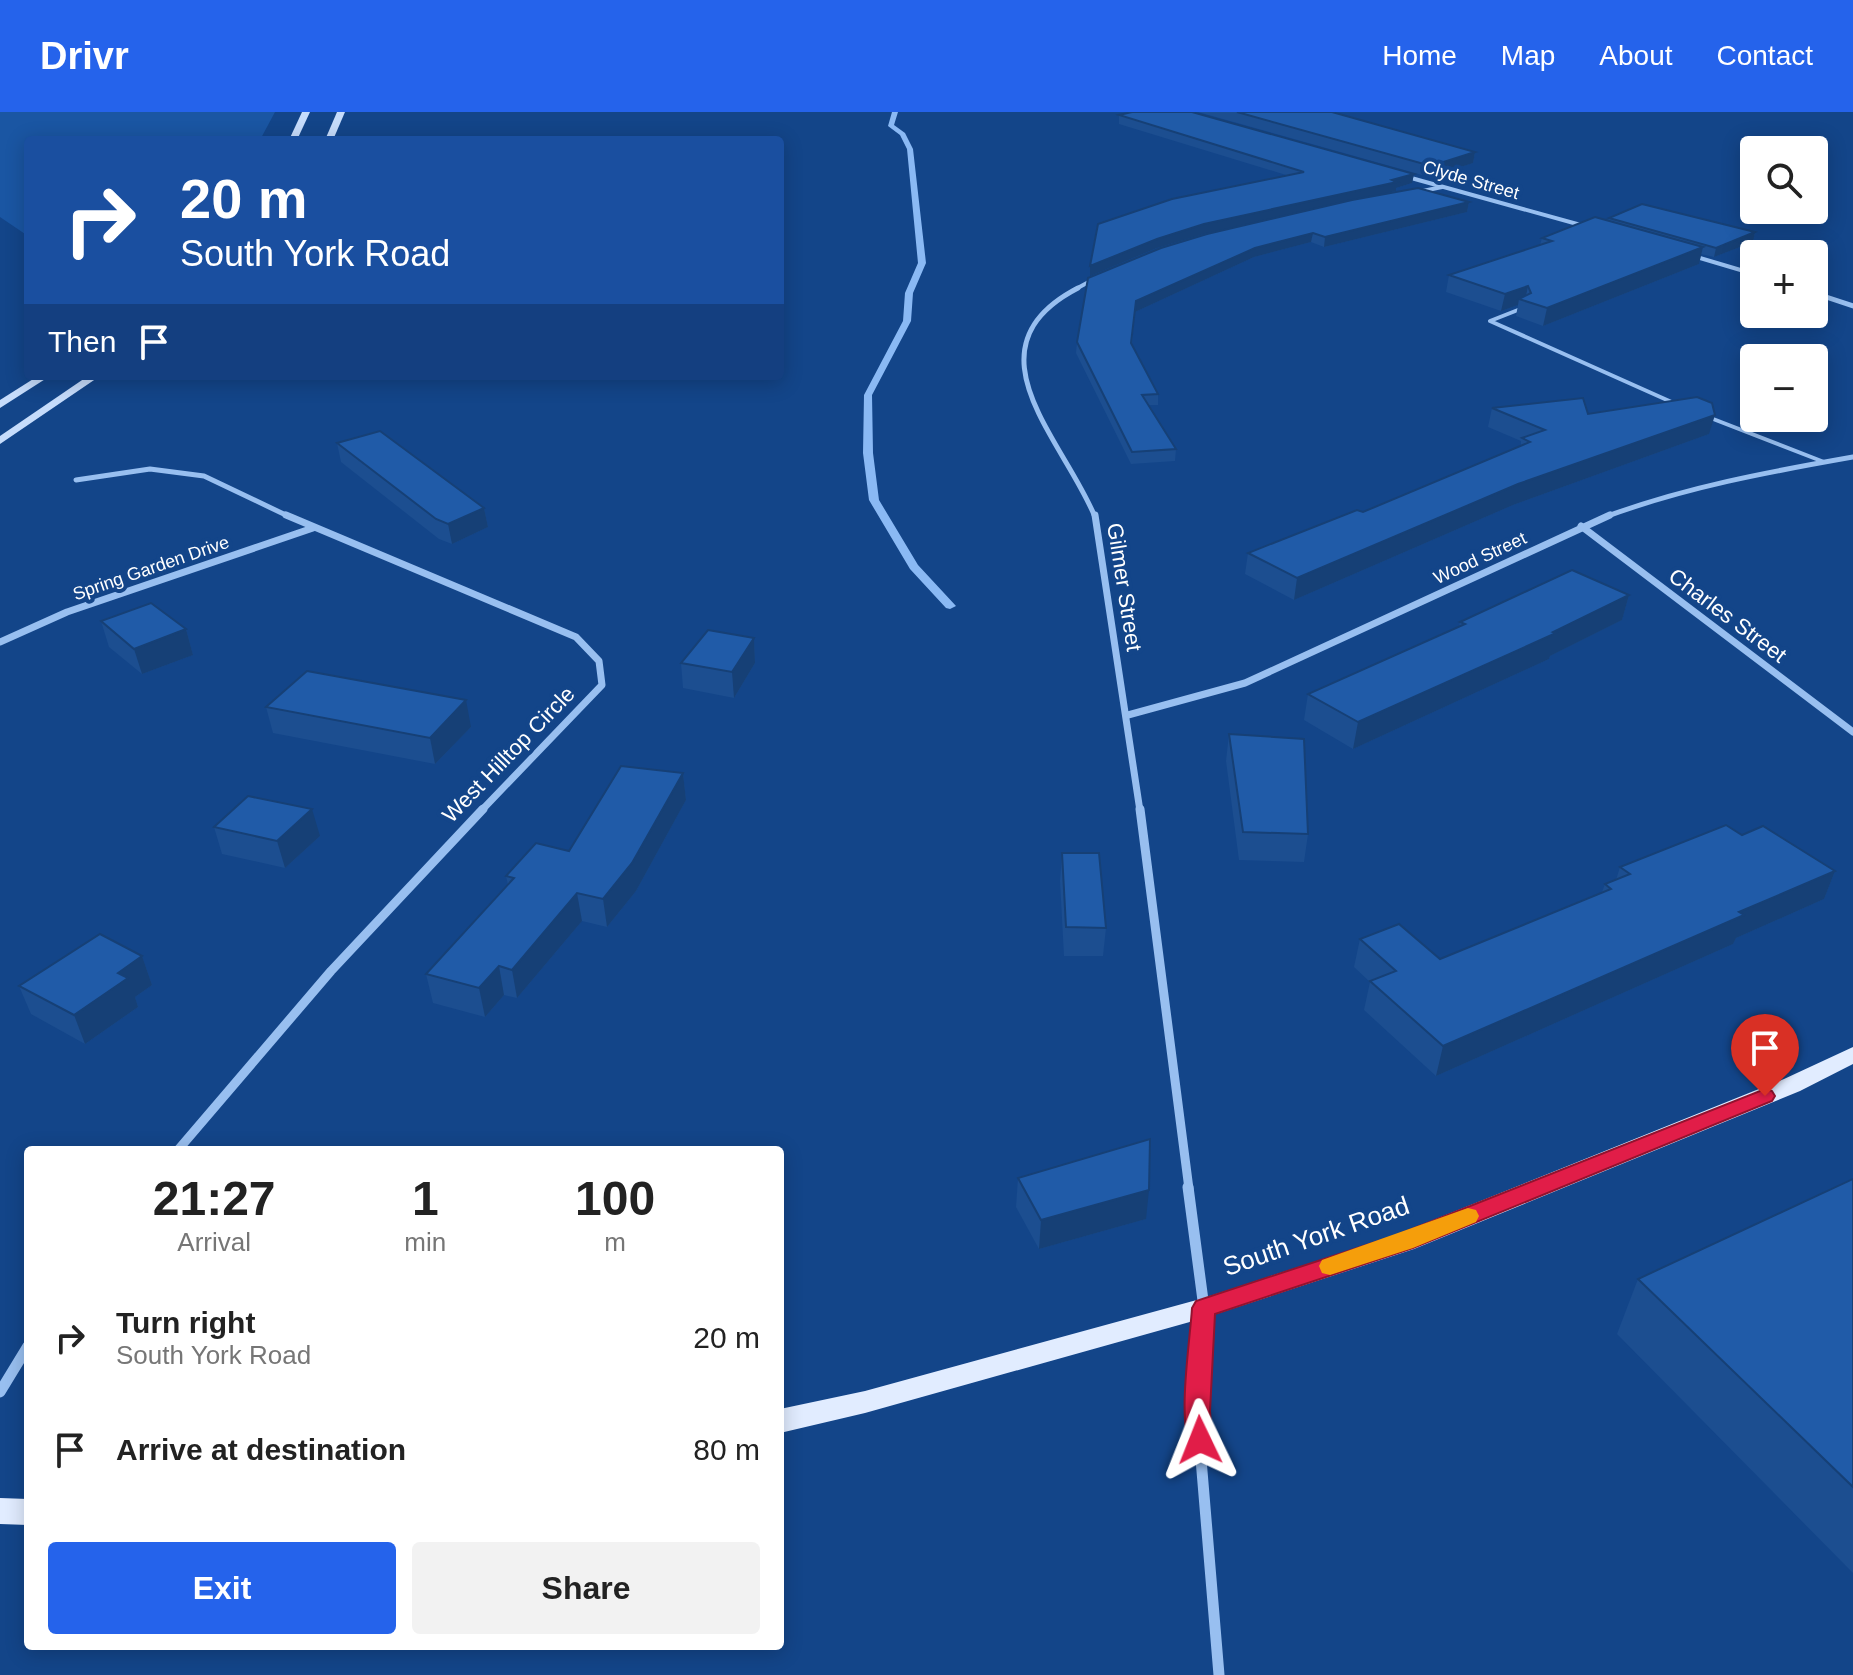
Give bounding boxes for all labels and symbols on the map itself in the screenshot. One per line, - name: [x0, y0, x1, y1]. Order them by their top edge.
- street label: Clyde Street: [1421, 157, 1521, 203]
- street label: Gilmer Street: [1102, 521, 1147, 653]
- street label: Wood Street: [1431, 528, 1529, 588]
- street label: Spring Garden Drive: [70, 532, 232, 604]
- street label: Charles Street: [1664, 563, 1791, 668]
- street label: West Hilltop Circle: [437, 681, 580, 828]
- pin: [1731, 1014, 1799, 1096]
- street label: South York Road: [1219, 1190, 1413, 1282]
- position arrow: [1158, 1398, 1242, 1482]

